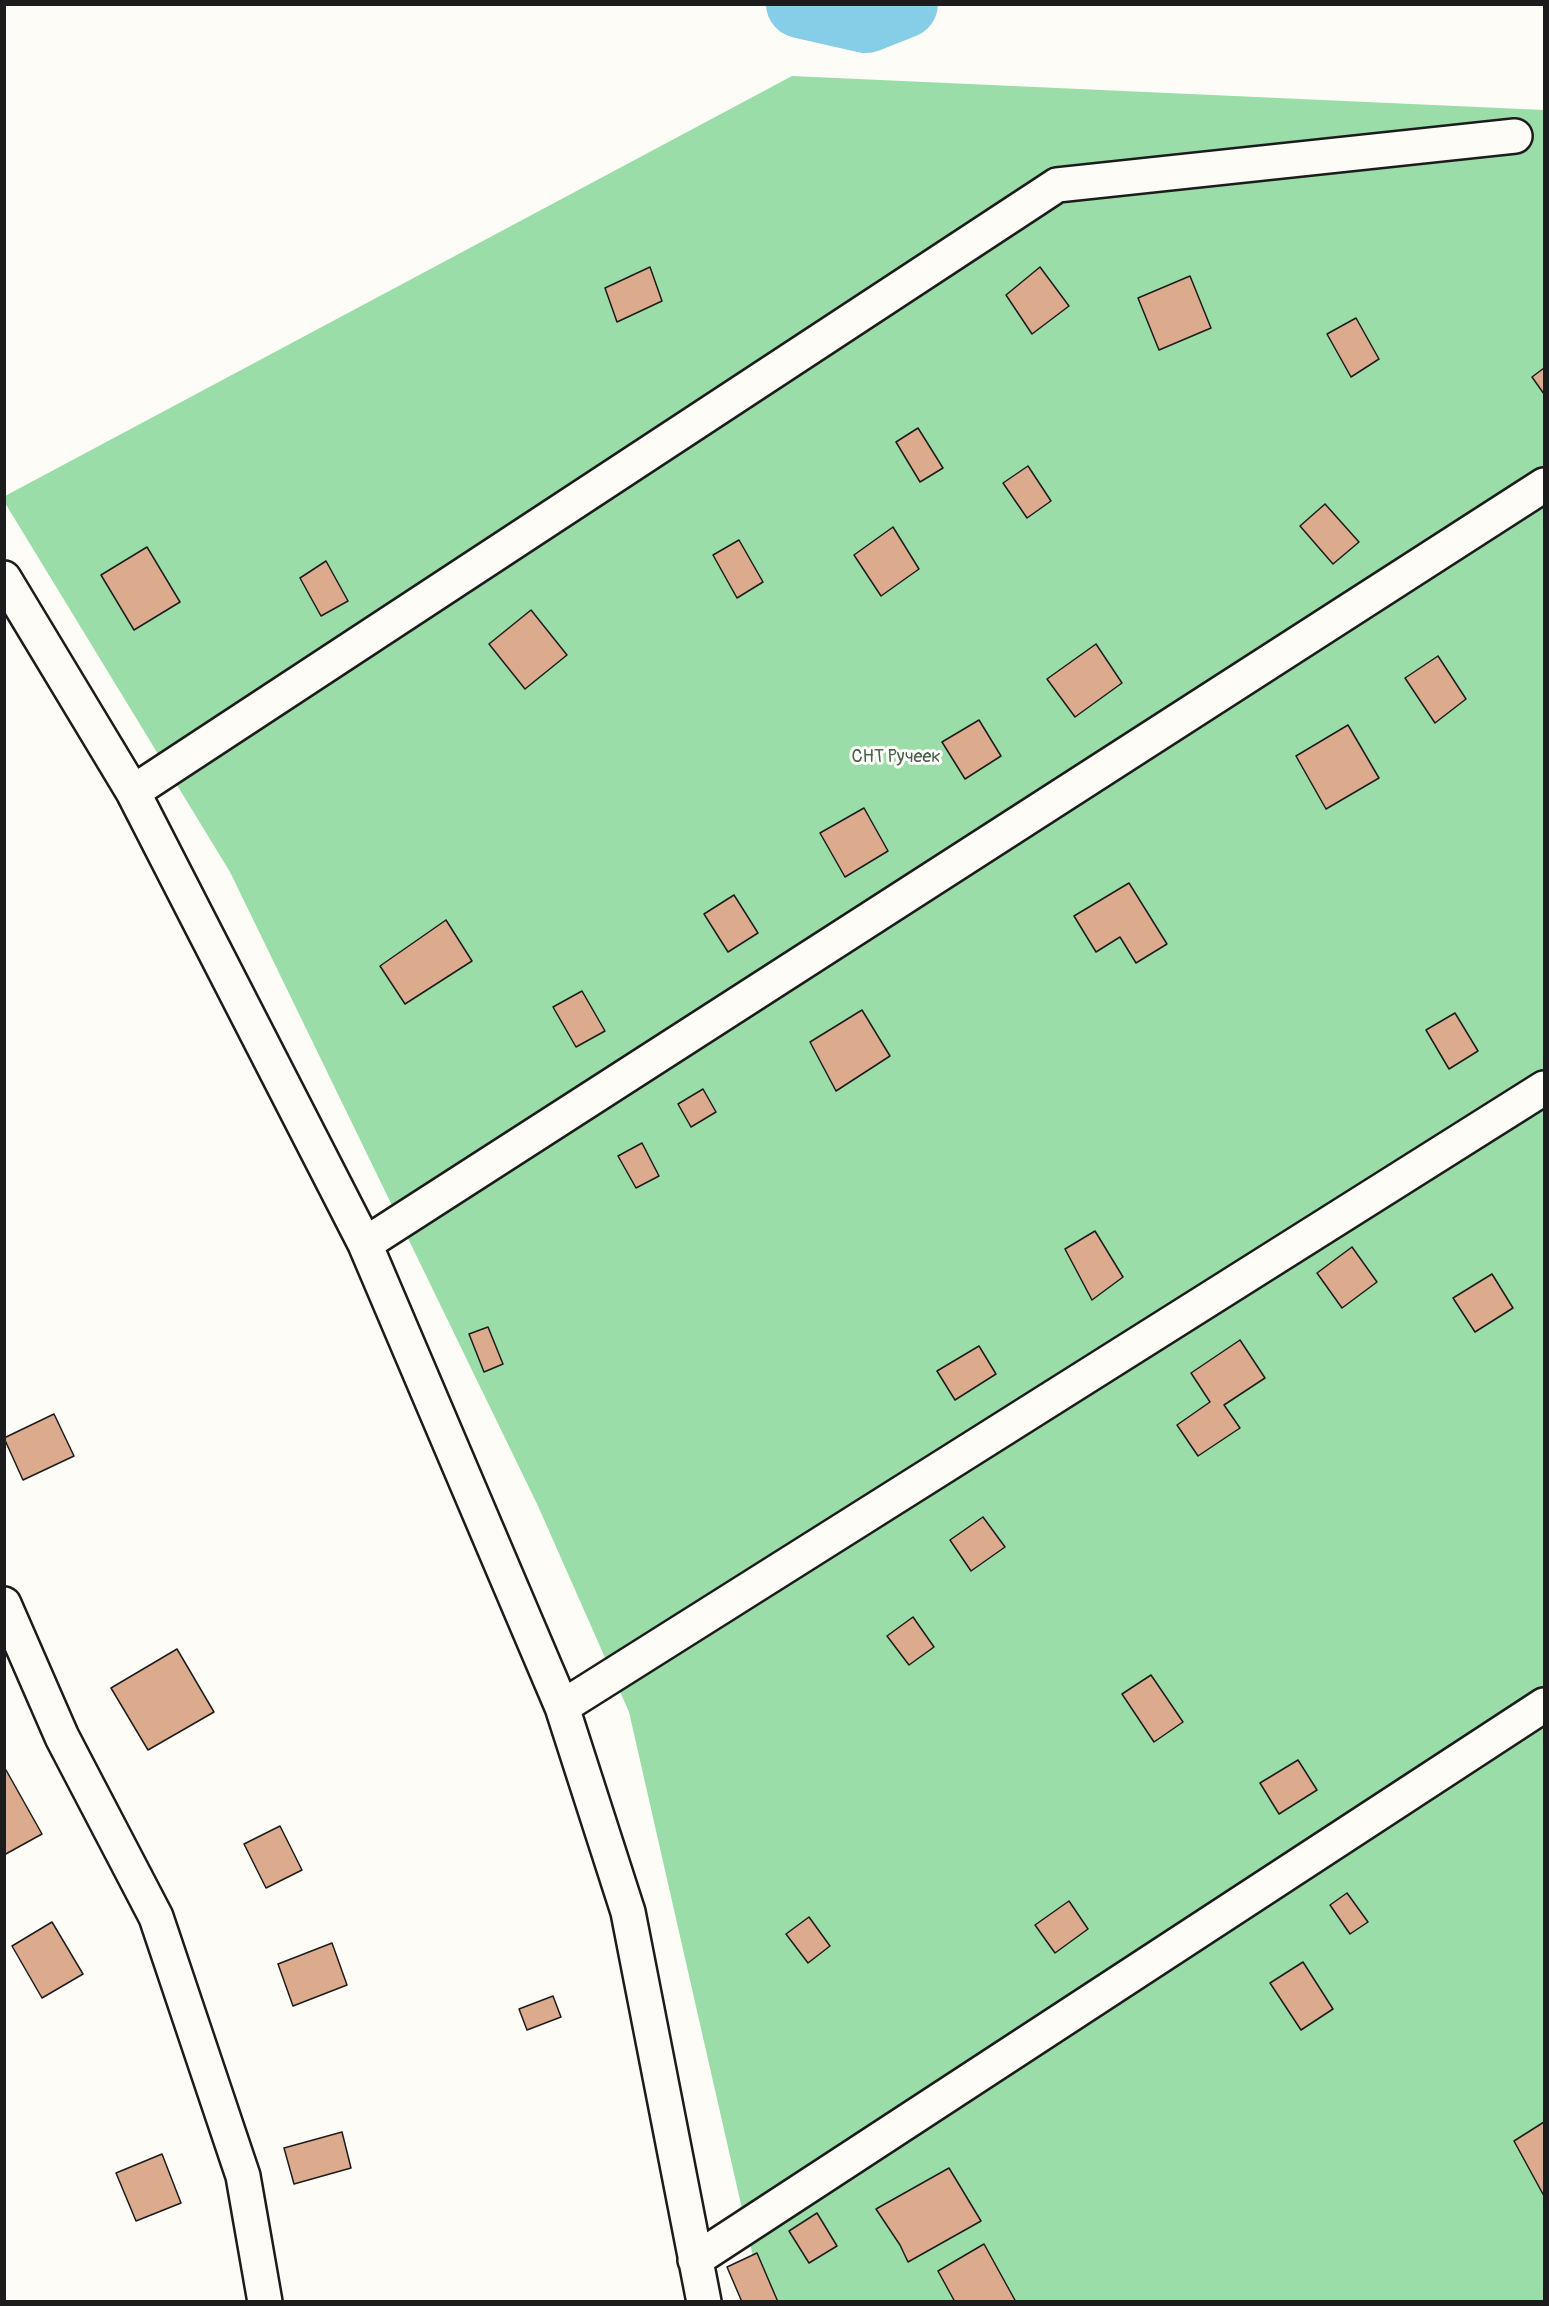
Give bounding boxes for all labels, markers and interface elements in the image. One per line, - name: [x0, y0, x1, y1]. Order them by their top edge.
- park label: СНТ Ручеек: [851, 746, 941, 768]

